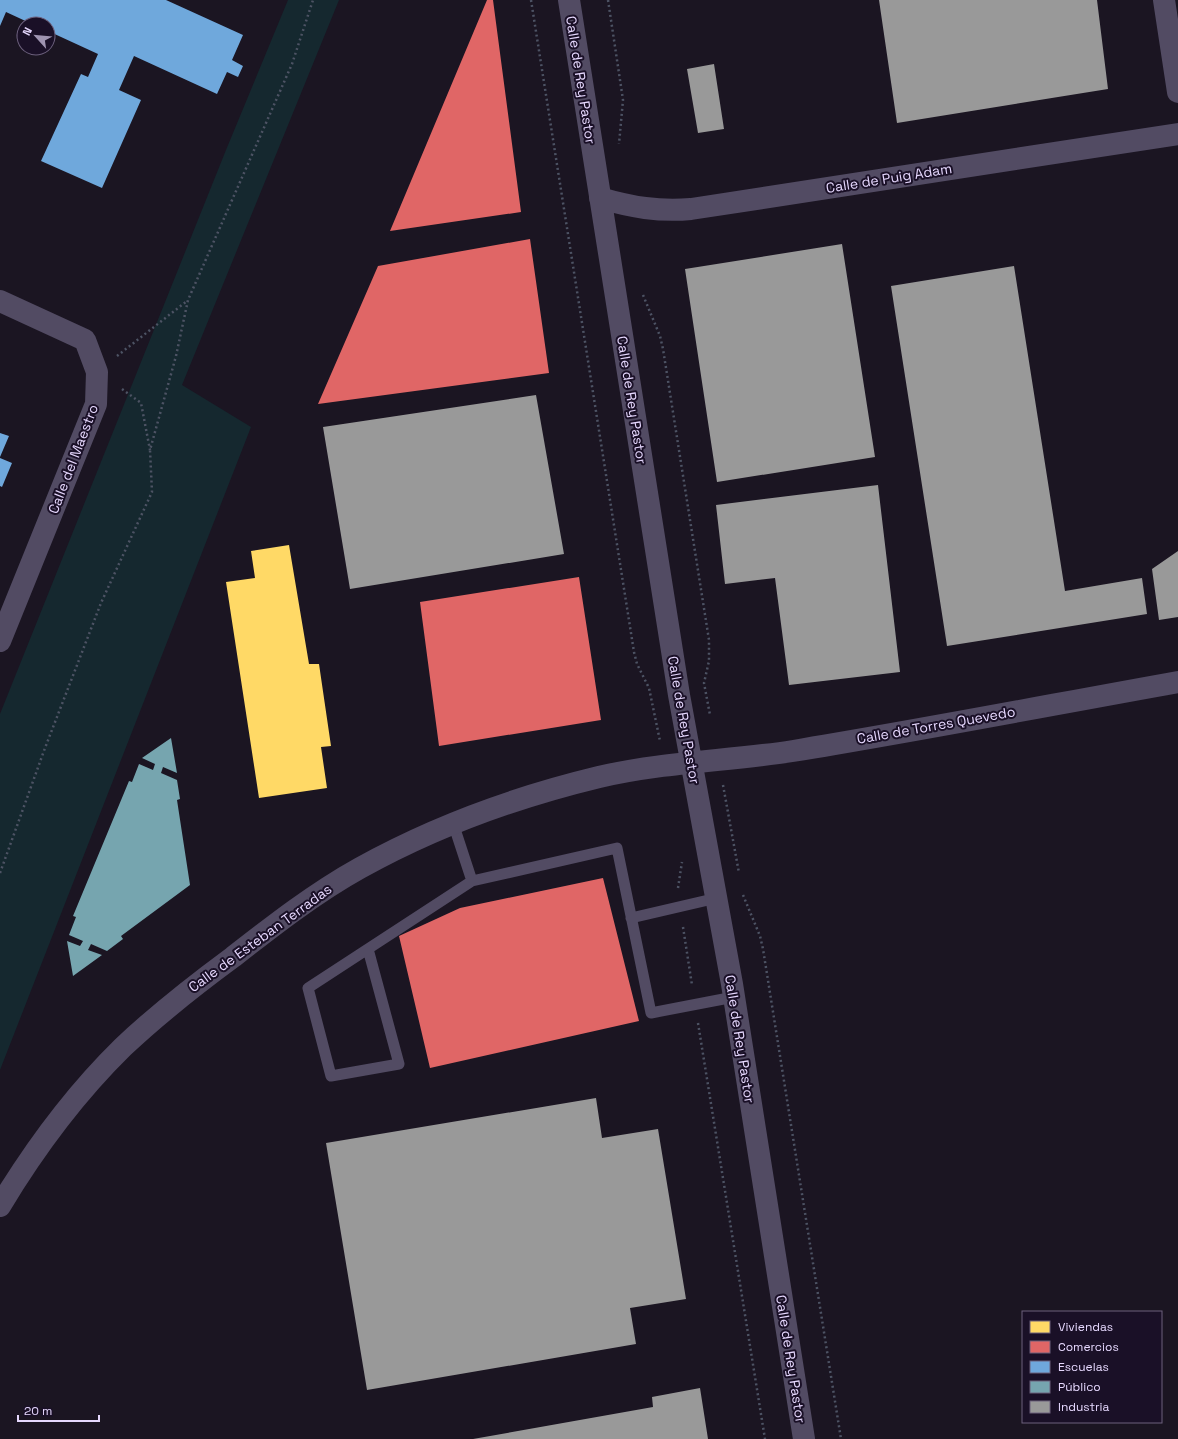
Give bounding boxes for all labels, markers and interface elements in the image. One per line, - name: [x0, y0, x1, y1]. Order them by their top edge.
- street label: Calle de Rey Pastor: [562, 15, 600, 145]
- north arrow: [16, 16, 56, 56]
- text: N: [19, 25, 35, 38]
- street label: Calle de Puig Adam: [825, 159, 953, 197]
- street label: Calle de Rey Pastor: [613, 335, 651, 465]
- street label: Calle del Maestro: [44, 402, 102, 516]
- street label: Calle de Rey Pastor: [664, 655, 704, 785]
- street label: Calle de Torres Quevedo: [855, 702, 1017, 748]
- street label: Calle de Esteban Terradas: [185, 880, 335, 996]
- street label: Calle de Rey Pastor: [721, 974, 759, 1104]
- street label: Calle de Rey Pastor: [772, 1294, 810, 1424]
- legend: [1022, 1311, 1162, 1423]
- text: Viviendas: [1058, 1319, 1113, 1335]
- text: Comercios: [1058, 1339, 1119, 1355]
- text: Escuelas: [1058, 1359, 1109, 1375]
- text: Público: [1058, 1379, 1101, 1395]
- scale bar: [18, 1397, 99, 1423]
- text: Industria: [1058, 1399, 1110, 1415]
- text: 20 m: [24, 1403, 52, 1419]

